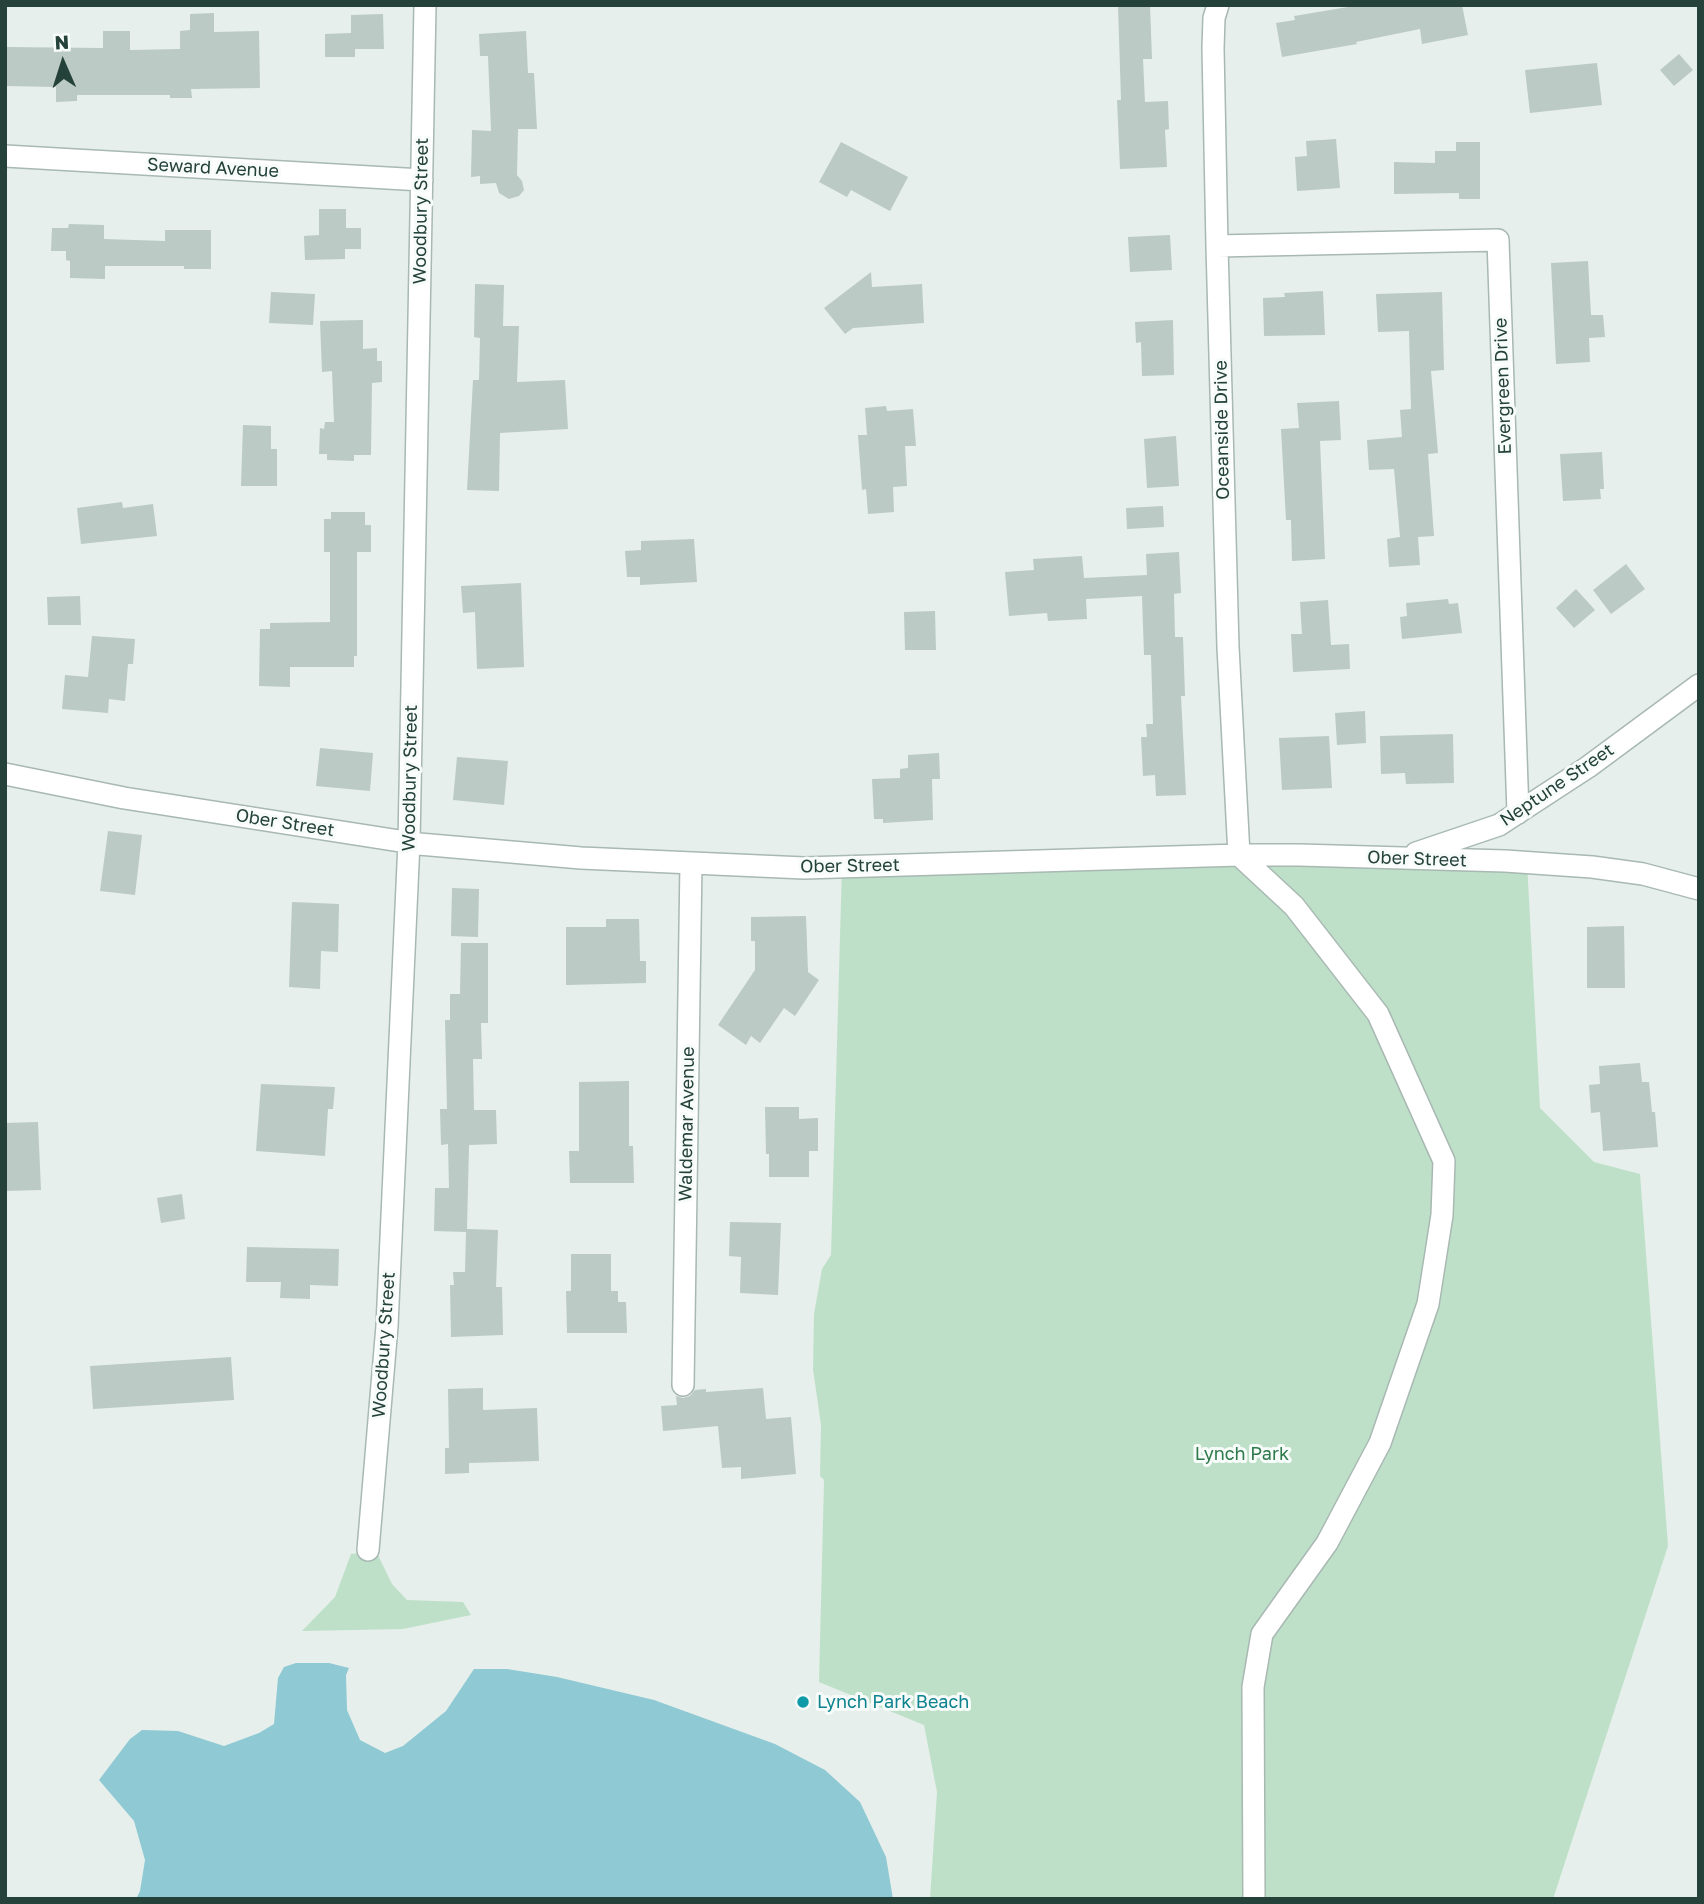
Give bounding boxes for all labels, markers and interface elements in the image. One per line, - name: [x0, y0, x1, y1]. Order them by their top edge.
- north arrow: [28, 28, 98, 98]
- text: N: [54, 30, 70, 53]
- street label: Woodbury Street: [409, 138, 433, 284]
- street label: Seward Avenue: [146, 154, 280, 182]
- street label: Evergreen Drive: [1490, 317, 1516, 455]
- street label: Oceanside Drive: [1210, 360, 1234, 500]
- street label: Woodbury Street: [398, 705, 422, 851]
- street label: Neptune Street: [1496, 739, 1618, 831]
- street label: Ober Street: [234, 805, 336, 841]
- street label: Ober Street: [1367, 846, 1467, 872]
- street label: Ober Street: [800, 854, 900, 878]
- street label: Waldemar Avenue: [675, 1046, 699, 1202]
- street label: Woodbury Street: [368, 1271, 400, 1419]
- park label: Lynch Park: [1195, 1443, 1289, 1465]
- place label: Lynch Park Beach: [817, 1691, 969, 1713]
- marker: Lynch Park Beach: [795, 1694, 811, 1710]

